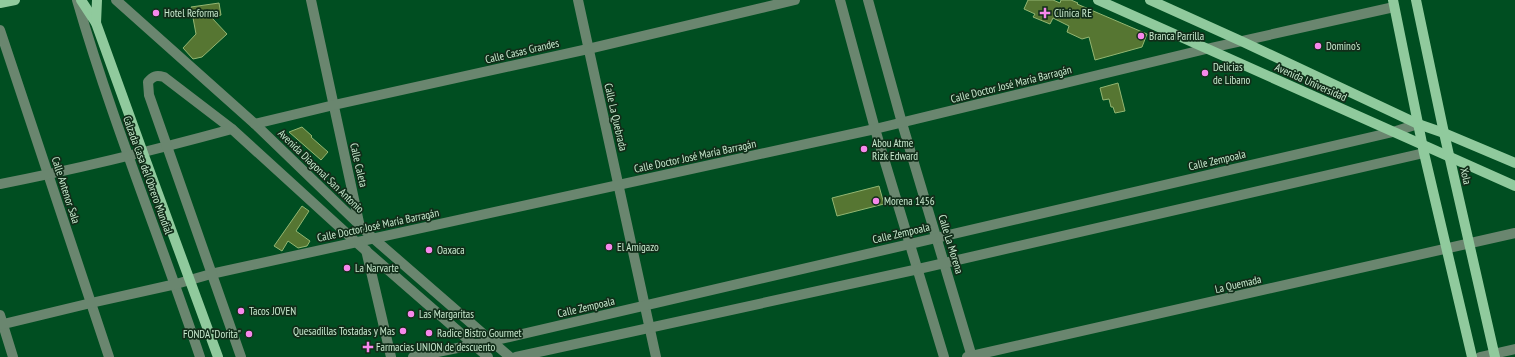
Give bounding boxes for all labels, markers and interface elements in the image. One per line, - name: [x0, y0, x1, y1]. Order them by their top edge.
- place label: Hotel Reforma: [164, 6, 218, 20]
- place label: Clínica RE: [1054, 6, 1092, 20]
- marker: Clínica RE: [1039, 7, 1051, 19]
- marker: Hotel Reforma: [151, 8, 161, 18]
- place label: Branca Parrilla: [1149, 29, 1204, 43]
- marker: Branca Parrilla: [1136, 31, 1146, 41]
- street label: Calle Casas Grandes: [484, 36, 561, 66]
- place label: Domino's: [1326, 39, 1361, 53]
- marker: Domino's: [1313, 41, 1323, 51]
- place label: Delicias de Líbano: [1213, 60, 1251, 87]
- street label: Avenida Universidad: [1273, 60, 1349, 104]
- street label: Calle Doctor José María Barragán: [949, 62, 1073, 106]
- marker: Delicias de Líbano: [1200, 68, 1210, 78]
- street label: Calle La Quebrada: [601, 82, 631, 152]
- street label: Calzada Casa del Obrero Mundial: [120, 114, 176, 236]
- street label: Avenida Diagonal San Antonio: [275, 126, 367, 216]
- street label: Calle Doctor José María Barragán: [633, 136, 757, 176]
- place label: Abou Atme Rizk Edward: [872, 136, 918, 163]
- street label: Calle Caleta: [347, 141, 371, 189]
- marker: Abou Atme Rizk Edward: [859, 144, 869, 154]
- street label: Calle Zempoala: [1187, 147, 1247, 173]
- street label: Calle Antenor Sala: [49, 155, 83, 225]
- street label: Xola: [1457, 166, 1475, 186]
- place label: Morena 1456: [884, 194, 935, 208]
- marker: Morena 1456: [871, 196, 881, 206]
- street label: Calle Doctor José María Barragán: [316, 205, 440, 245]
- street label: Calle La Morena: [935, 213, 967, 275]
- street label: Calle Zempoala: [871, 220, 931, 246]
- place label: El Amigazo: [617, 240, 659, 254]
- marker: El Amigazo: [604, 242, 614, 252]
- place label: Oaxaca: [437, 243, 465, 257]
- marker: Oaxaca: [424, 245, 434, 255]
- place label: La Narvarte: [355, 261, 399, 275]
- marker: La Narvarte: [342, 263, 352, 273]
- street label: La Quemada: [1213, 272, 1263, 296]
- street label: Calle Zempoala: [556, 294, 616, 320]
- place label: Tacos JOVEN: [249, 304, 296, 318]
- marker: Tacos JOVEN: [236, 306, 246, 316]
- place label: Las Margaritas: [419, 307, 474, 321]
- marker: Las Margaritas: [406, 309, 416, 319]
- place label: Quesadillas Tostadas y Mas: [293, 324, 395, 338]
- marker: Quesadillas Tostadas y Mas: [398, 326, 408, 336]
- place label: Radice Bistro Gourmet: [437, 326, 522, 340]
- place label: FONDA "Dorita": [183, 327, 241, 341]
- marker: Radice Bistro Gourmet: [424, 328, 434, 338]
- marker: FONDA "Dorita": [244, 329, 254, 339]
- place label: Farmacias UNION de descuento: [376, 340, 495, 354]
- marker: Farmacias UNION de descuento: [363, 342, 373, 352]

